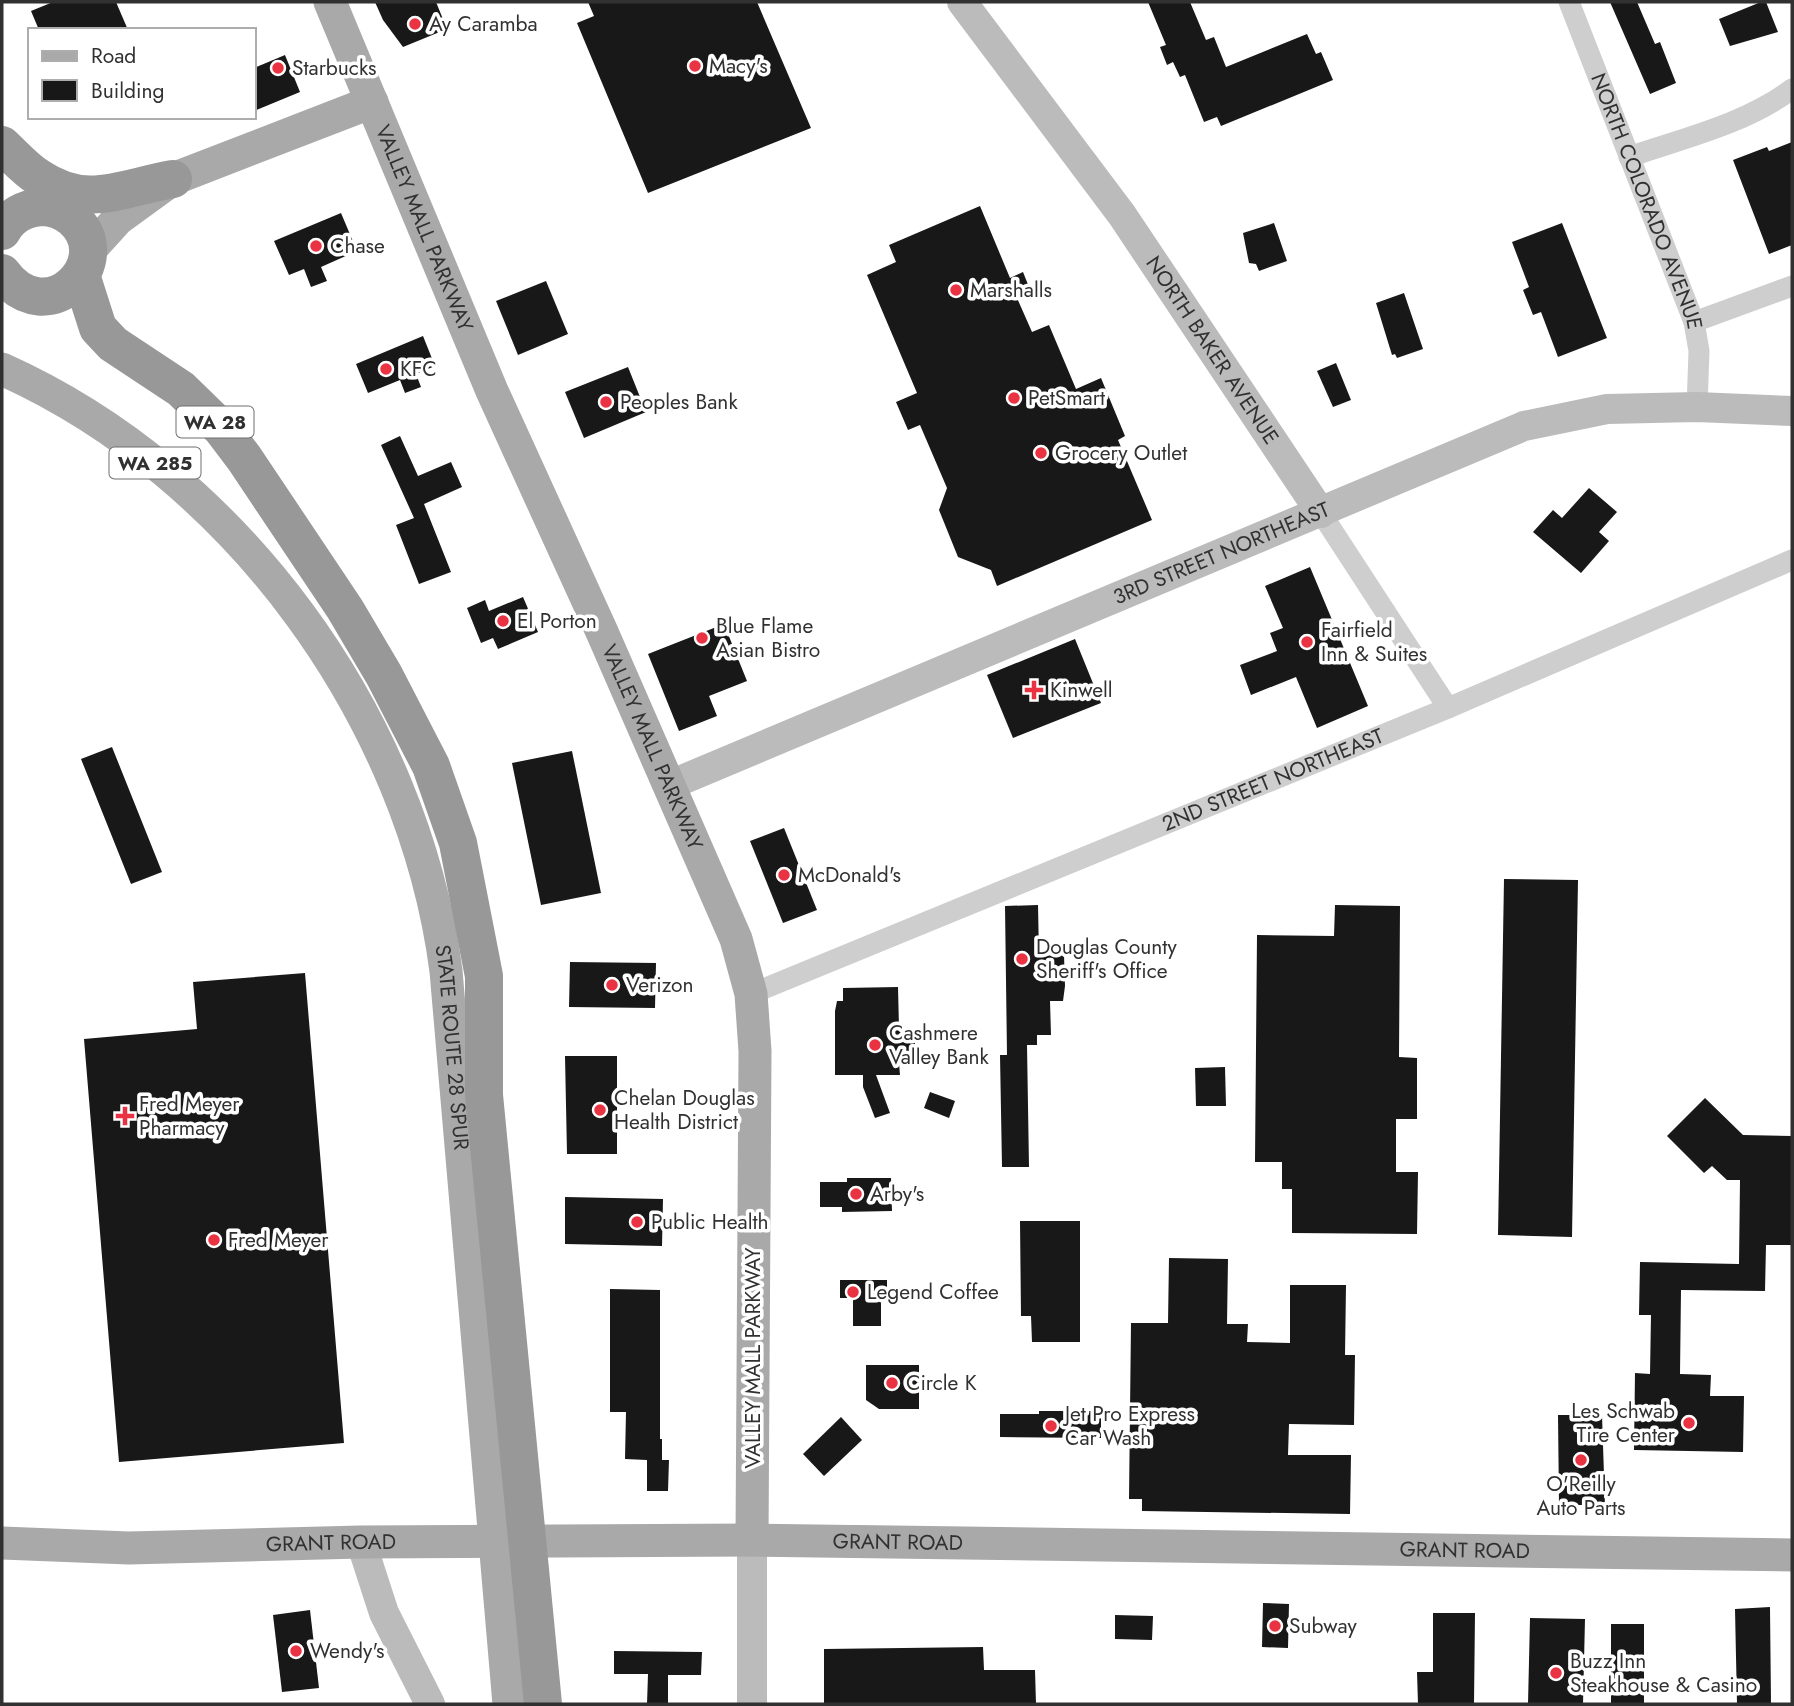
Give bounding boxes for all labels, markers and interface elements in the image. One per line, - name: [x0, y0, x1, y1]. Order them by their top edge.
- place label: Ay Caramba: [429, 9, 538, 39]
- marker: Ay Caramba: [407, 16, 423, 32]
- legend: [28, 28, 256, 119]
- text: Road: [91, 41, 136, 71]
- place label: Macy's: [709, 51, 768, 81]
- place label: Starbucks: [292, 53, 377, 83]
- marker: Macy's: [687, 58, 703, 74]
- marker: Starbucks: [270, 60, 286, 76]
- street label: NORTH COLORADO AVENUE: [1583, 69, 1710, 331]
- text: Building: [91, 76, 164, 106]
- street label: VALLEY MALL PARKWAY: [368, 120, 481, 336]
- place label: Chase: [330, 231, 385, 261]
- marker: Chase: [308, 238, 324, 254]
- street label: NORTH BAKER AVENUE: [1139, 250, 1286, 450]
- place label: Marshalls: [970, 275, 1052, 305]
- marker: Marshalls: [948, 282, 964, 298]
- place label: KFC: [400, 354, 437, 384]
- marker: KFC: [378, 361, 394, 377]
- place label: PetSmart: [1028, 383, 1105, 413]
- place label: Peoples Bank: [620, 387, 738, 417]
- marker: PetSmart: [1006, 390, 1022, 406]
- marker: Peoples Bank: [598, 394, 614, 410]
- road number: WA 28: [176, 406, 254, 438]
- place label: Grocery Outlet: [1055, 438, 1187, 468]
- marker: Grocery Outlet: [1033, 445, 1049, 461]
- road number: WA 285: [110, 447, 200, 478]
- street label: 3RD STREET NORTHEAST: [1108, 494, 1334, 612]
- place label: El Porton: [517, 606, 597, 636]
- place label: Blue Flame Asian Bistro: [716, 611, 820, 665]
- marker: El Porton: [495, 613, 511, 629]
- place label: Fairfield Inn & Suites: [1321, 615, 1427, 669]
- marker: Blue Flame Asian Bistro: [694, 630, 710, 646]
- marker: Fairfield Inn & Suites: [1299, 634, 1315, 650]
- street label: VALLEY MALL PARKWAY: [594, 640, 710, 855]
- place label: Kinwell: [1050, 675, 1113, 705]
- marker: Kinwell: [1024, 680, 1044, 700]
- street label: 2ND STREET NORTHEAST: [1157, 721, 1388, 839]
- place label: McDonald's: [798, 860, 901, 890]
- marker: McDonald's: [776, 867, 792, 883]
- place label: Douglas County Sheriff's Office: [1036, 932, 1177, 986]
- street label: STATE ROUTE 28 SPUR: [427, 942, 476, 1151]
- marker: Douglas County Sheriff's Office: [1014, 951, 1030, 967]
- place label: Verizon: [626, 970, 694, 1000]
- marker: Verizon: [604, 977, 620, 993]
- place label: Cashmere Valley Bank: [889, 1018, 989, 1072]
- marker: Cashmere Valley Bank: [867, 1037, 883, 1053]
- place label: Chelan Douglas Health District: [614, 1083, 755, 1137]
- place label: Fred Meyer Pharmacy: [139, 1089, 240, 1143]
- marker: Chelan Douglas Health District: [592, 1102, 608, 1118]
- marker: Fred Meyer Pharmacy: [117, 1108, 133, 1124]
- place label: Arby's: [870, 1179, 924, 1209]
- marker: Arby's: [848, 1186, 864, 1202]
- place label: Public Health: [651, 1207, 769, 1237]
- marker: Public Health: [629, 1214, 645, 1230]
- place label: Fred Meyer: [228, 1225, 329, 1255]
- marker: Fred Meyer: [206, 1232, 222, 1248]
- street label: VALLEY MALL PARKWAY: [738, 1247, 768, 1469]
- place label: Legend Coffee: [867, 1277, 999, 1307]
- marker: Legend Coffee: [845, 1284, 861, 1300]
- place label: Circle K: [906, 1368, 977, 1398]
- marker: Circle K: [884, 1375, 900, 1391]
- place label: Les Schwab Tire Center: [1571, 1396, 1676, 1450]
- place label: Jet Pro Express Car Wash: [1062, 1399, 1195, 1453]
- marker: Les Schwab Tire Center: [1681, 1415, 1697, 1431]
- marker: Jet Pro Express Car Wash: [1043, 1418, 1059, 1434]
- marker: O'Reilly Auto Parts: [1573, 1452, 1589, 1468]
- place label: O'Reilly Auto Parts: [1537, 1469, 1625, 1523]
- street label: GRANT ROAD: [833, 1526, 963, 1558]
- street label: GRANT ROAD: [265, 1527, 396, 1559]
- street label: GRANT ROAD: [1399, 1534, 1530, 1566]
- place label: Subway: [1289, 1611, 1357, 1641]
- marker: Subway: [1267, 1618, 1283, 1634]
- place label: Wendy's: [310, 1636, 385, 1666]
- marker: Wendy's: [288, 1643, 304, 1659]
- place label: Buzz Inn Steakhouse & Casino: [1570, 1646, 1757, 1700]
- marker: Buzz Inn Steakhouse & Casino: [1548, 1665, 1564, 1681]

